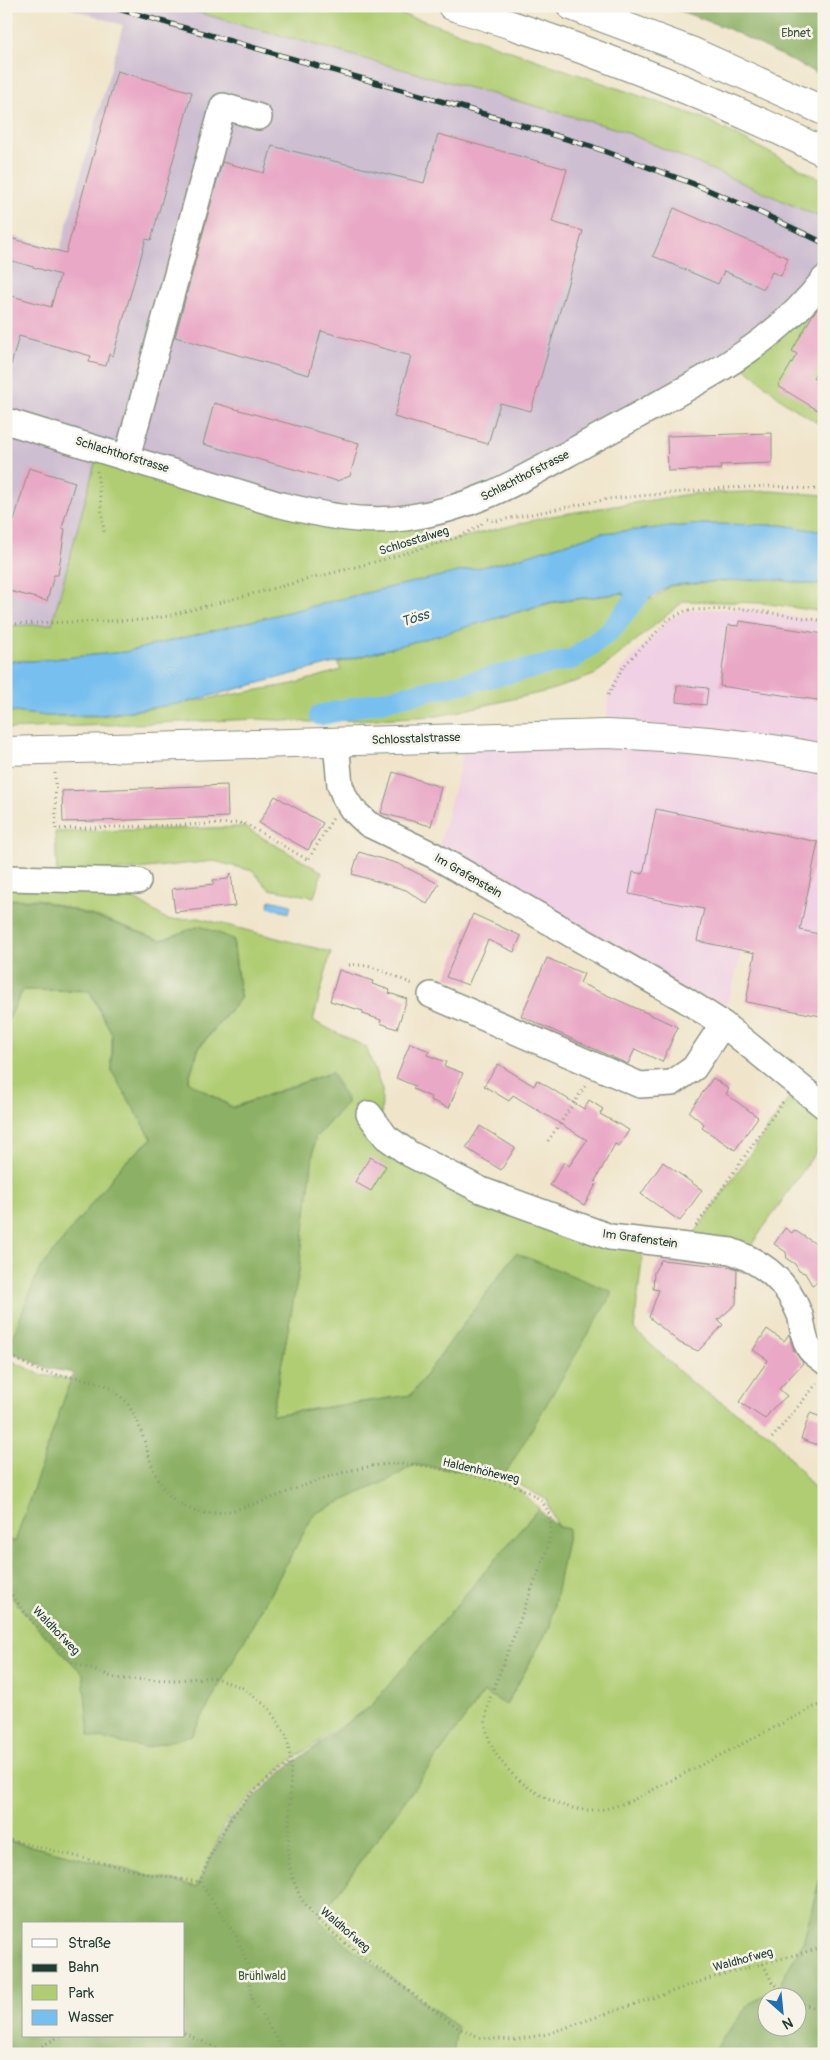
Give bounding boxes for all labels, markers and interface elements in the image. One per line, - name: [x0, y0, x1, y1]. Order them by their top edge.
- park label: Ebnet: [781, 26, 811, 41]
- street label: Schlachthofstrasse: [73, 434, 171, 476]
- street label: Schlachthofstrasse: [478, 447, 572, 505]
- street label: Schlosstalweg: [377, 523, 451, 559]
- water label: Töss: [399, 605, 433, 630]
- street label: Schlosstalstrasse: [371, 730, 461, 748]
- street label: Im Grafenstein: [431, 851, 505, 902]
- street label: Im Grafenstein: [601, 1226, 679, 1252]
- street label: Haldenhöheweg: [441, 1455, 521, 1487]
- street label: Waldhofweg: [29, 1604, 83, 1658]
- street label: Waldhofweg: [317, 1904, 373, 1956]
- legend: [22, 1922, 185, 2038]
- text: Straße: [68, 1934, 111, 1953]
- street label: Waldhofweg: [711, 1945, 775, 1975]
- text: Bahn: [68, 1958, 99, 1977]
- park label: Brühlwald: [238, 1969, 286, 1984]
- text: Park: [68, 1984, 95, 2003]
- north arrow: [758, 1988, 808, 2038]
- text: Wasser: [68, 2008, 115, 2027]
- text: N: [780, 2013, 796, 2033]

